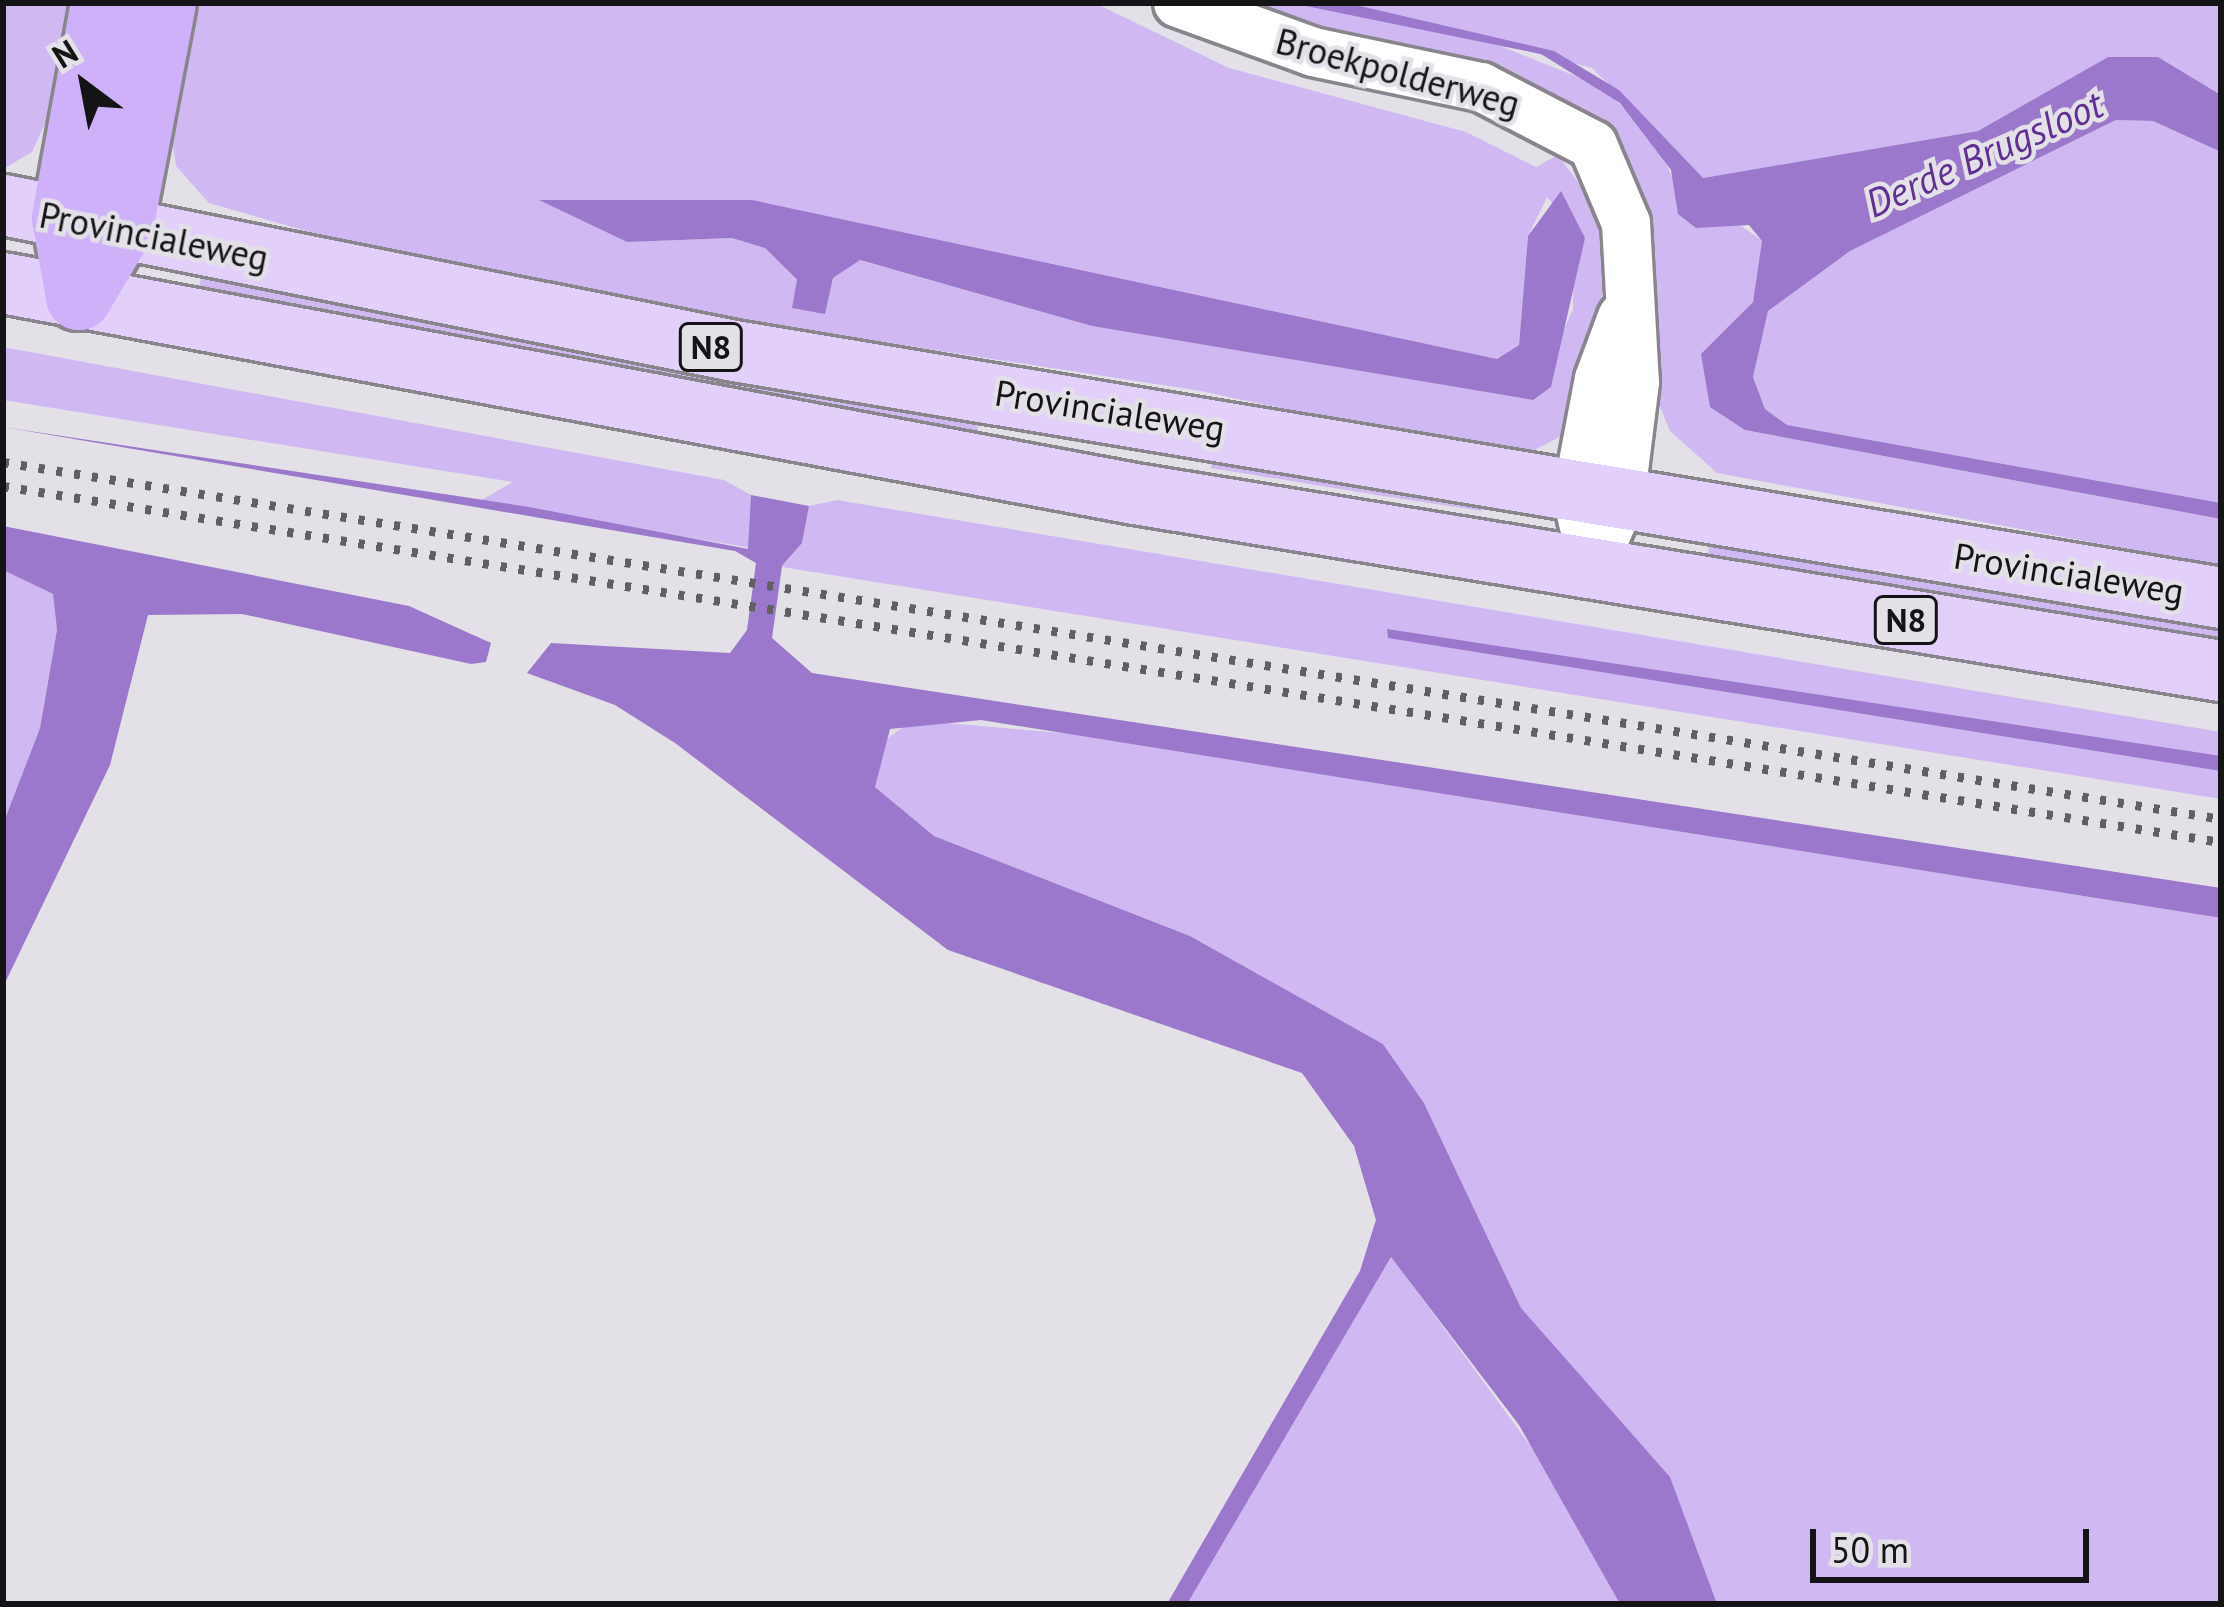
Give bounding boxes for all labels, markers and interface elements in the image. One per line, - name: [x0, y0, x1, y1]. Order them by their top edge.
- street label: Broekpolderweg: [1271, 19, 1525, 125]
- north arrow: [24, 24, 144, 144]
- text: N: [44, 29, 85, 77]
- water label: Derde Brugsloot: [1858, 81, 2110, 227]
- street label: Provincialeweg: [36, 193, 272, 279]
- road number: N8: [678, 320, 744, 374]
- street label: Provincialeweg: [992, 371, 1228, 449]
- street label: Provincialeweg: [1951, 534, 2187, 612]
- road number: N8: [1873, 593, 1939, 647]
- scale bar: [1816, 1505, 2095, 1579]
- text: 50 m: [1831, 1526, 1909, 1573]

